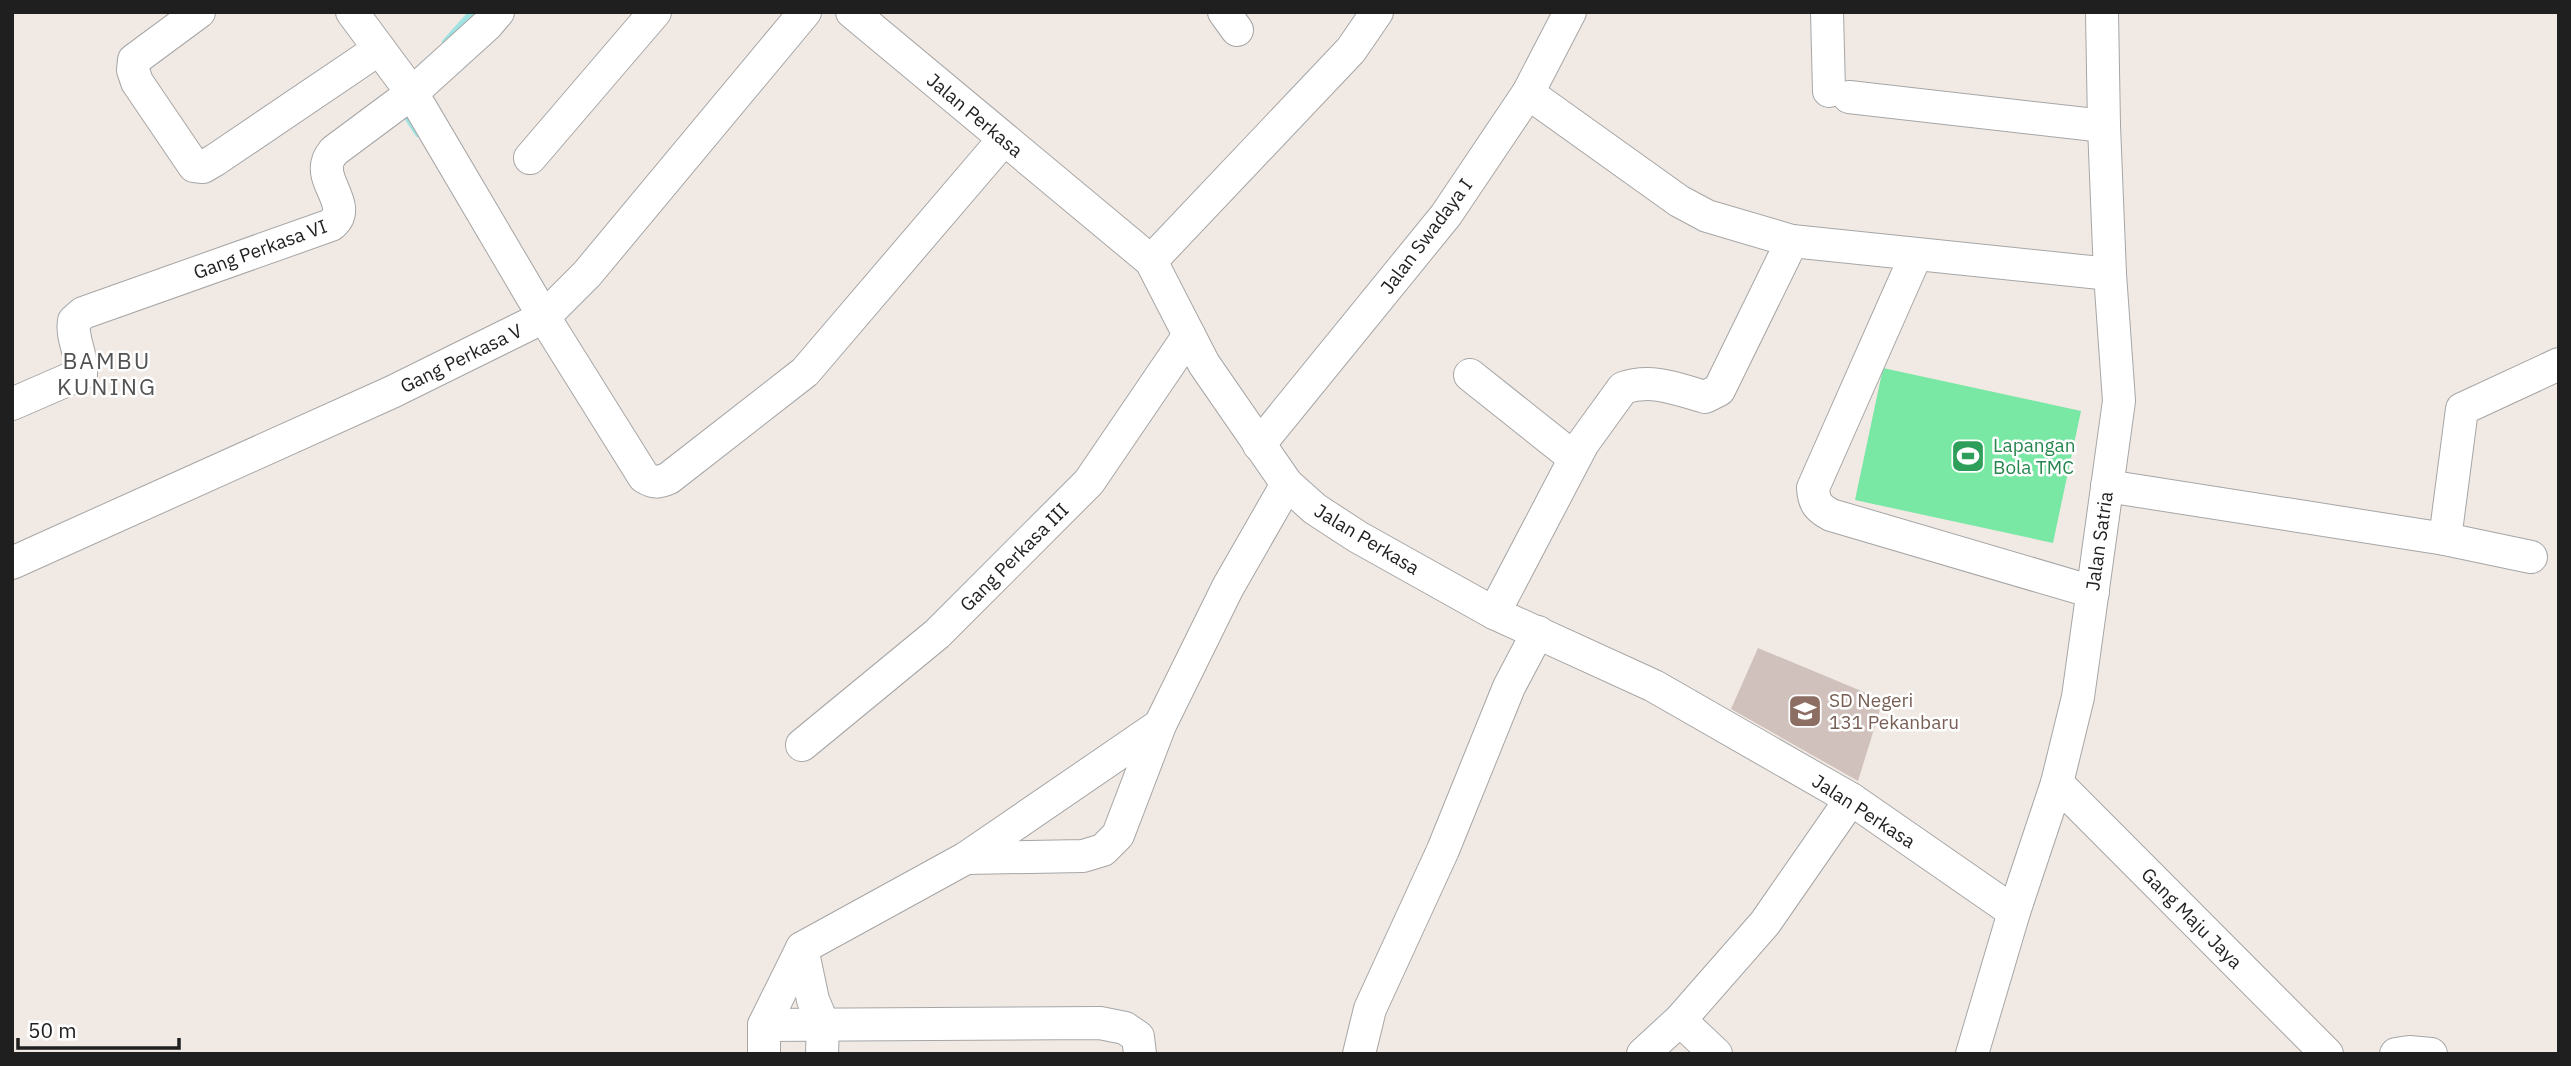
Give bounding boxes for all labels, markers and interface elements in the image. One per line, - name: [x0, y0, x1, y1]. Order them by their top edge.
- street label: Jalan Perkasa: [922, 68, 1028, 162]
- street label: Jalan Swadaya I: [1375, 173, 1477, 299]
- street label: Gang Perkasa VI: [190, 214, 330, 284]
- street label: Gang Perkasa V: [396, 318, 526, 398]
- district label: BAMBU KUNING: [57, 345, 157, 401]
- place label: Lapangan Bola TMC: [1993, 433, 2076, 479]
- sports icon: Lapangan Bola TMC: [1949, 437, 1987, 475]
- street label: Jalan Satria: [2080, 490, 2118, 592]
- street label: Gang Perkasa III: [955, 498, 1073, 616]
- street label: Jalan Perkasa: [1310, 498, 1424, 580]
- place label: SD Negeri 131 Pekanbaru: [1829, 688, 1959, 734]
- school or university icon: SD Negeri 131 Pekanbaru: [1786, 692, 1824, 730]
- street label: Jalan Perkasa: [1808, 769, 1920, 853]
- street label: Gang Maju Jaya: [2136, 862, 2248, 974]
- scale bar: [18, 1006, 178, 1050]
- text: 50 m: [28, 1016, 77, 1044]

